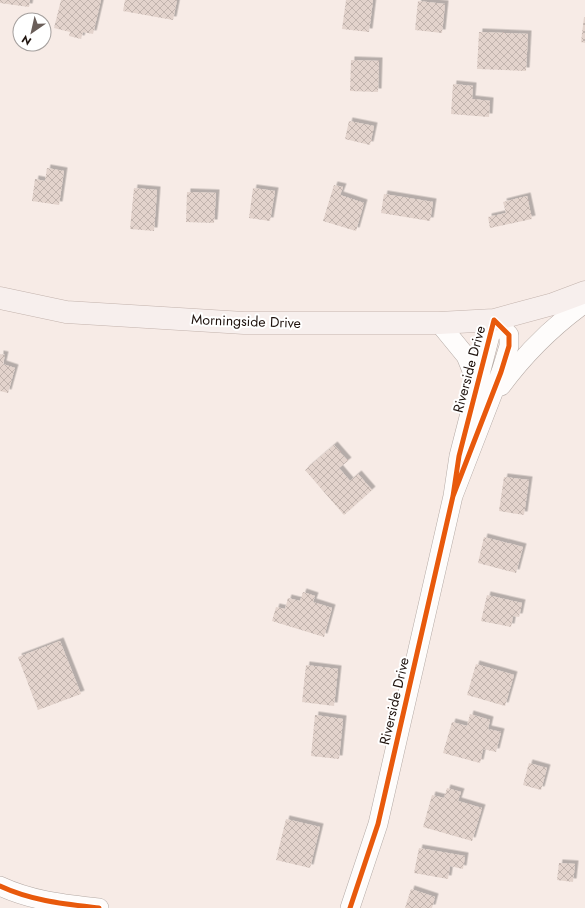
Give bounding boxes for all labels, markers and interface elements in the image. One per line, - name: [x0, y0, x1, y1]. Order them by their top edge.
- north arrow: [12, 12, 52, 52]
- text: N: [18, 31, 35, 49]
- street label: Morningside Drive: [191, 309, 301, 333]
- street label: Riverside Drive: [448, 323, 490, 415]
- street label: Riverside Drive: [374, 655, 414, 747]

